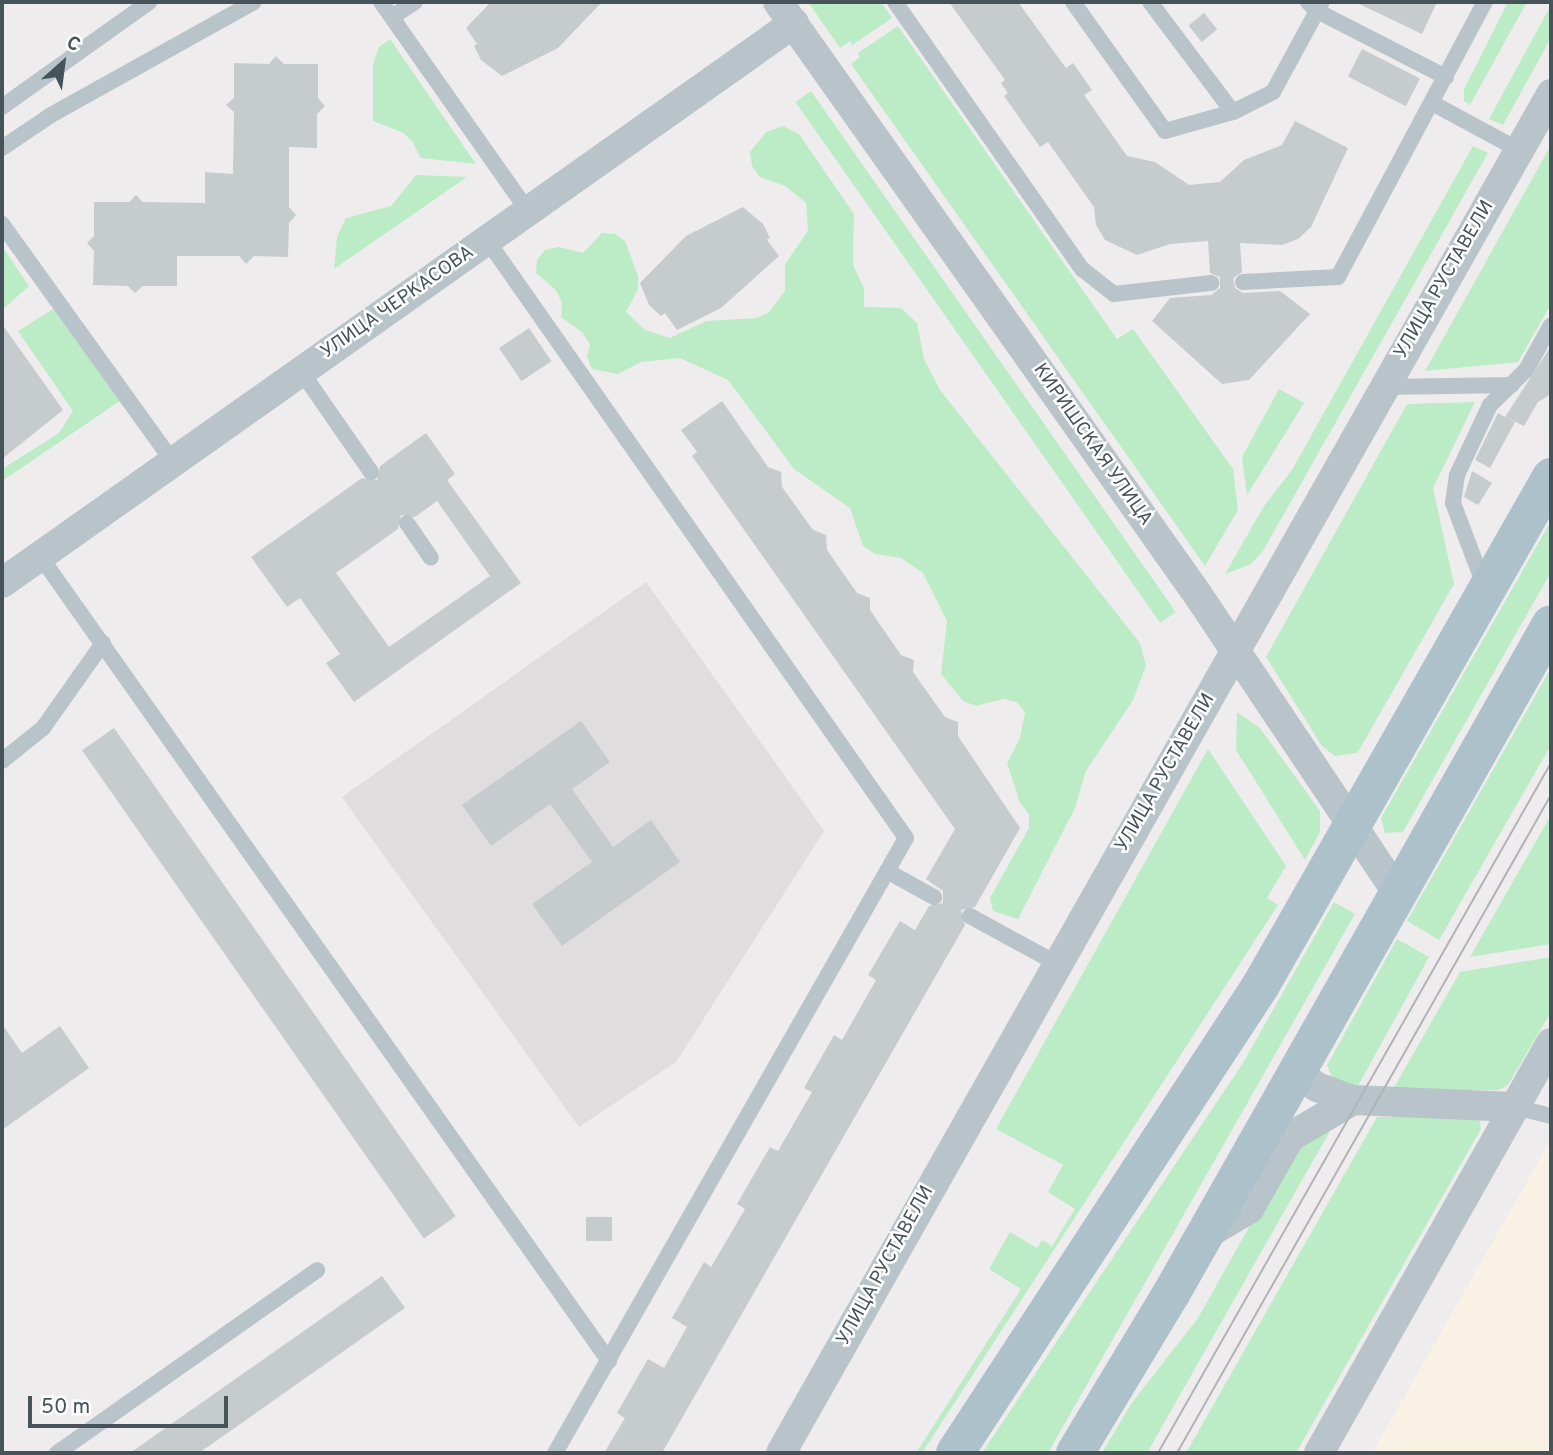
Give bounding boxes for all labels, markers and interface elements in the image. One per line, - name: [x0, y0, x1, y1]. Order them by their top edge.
- north arrow: [28, 28, 98, 98]
- text: С: [62, 31, 84, 58]
- street label: УЛИЦА РУСТАВЕЛИ: [1390, 196, 1500, 364]
- street label: УЛИЦА ЧЕРКАСОВА: [317, 241, 479, 365]
- street label: КИРИШСКАЯ УЛИЦА: [1027, 360, 1157, 530]
- street label: УЛИЦА РУСТАВЕЛИ: [1111, 689, 1221, 857]
- street label: УЛИЦА РУСТАВЕЛИ: [832, 1182, 940, 1350]
- scale bar: [32, 1382, 231, 1426]
- text: 50 m: [41, 1394, 90, 1421]

